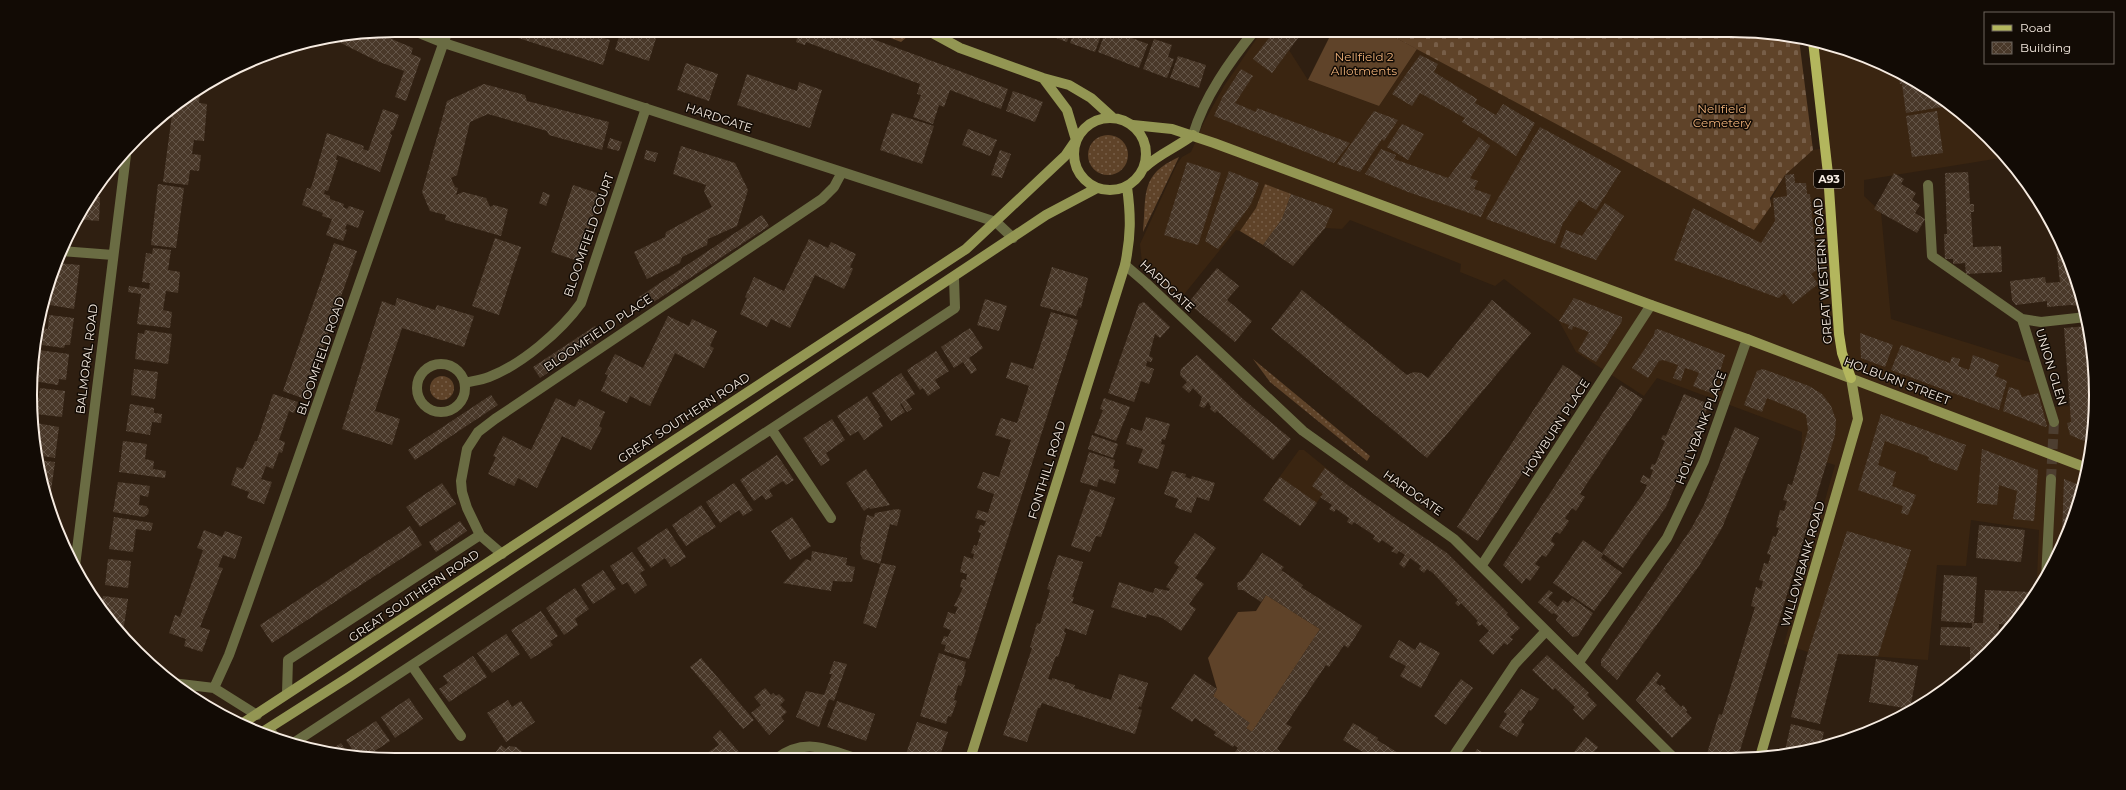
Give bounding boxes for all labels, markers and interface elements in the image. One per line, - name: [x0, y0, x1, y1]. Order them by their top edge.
- legend: [1984, 12, 2114, 64]
- text: Road: [2020, 20, 2051, 35]
- text: Building: [2020, 40, 2071, 55]
- park label: Nellfield 2 Allotments: [1331, 49, 1397, 78]
- street label: HARDGATE: [684, 100, 754, 135]
- park label: Nellfield Cemetery: [1693, 101, 1752, 130]
- road number: A93: [1814, 170, 1844, 188]
- street label: BLOOMFIELD COURT: [560, 171, 617, 299]
- street label: GREAT WESTERN ROAD: [1810, 197, 1835, 345]
- street label: HARDGATE: [1137, 257, 1198, 315]
- street label: BLOOMFIELD PLACE: [541, 291, 655, 374]
- street label: BLOOMFIELD ROAD: [293, 295, 348, 417]
- street label: BALMORAL ROAD: [72, 303, 101, 415]
- street label: UNION GLEN: [2033, 326, 2070, 407]
- street label: HOLBURN STREET: [1842, 353, 1953, 408]
- street label: GREAT SOUTHERN ROAD: [615, 369, 753, 466]
- street label: HOLLYBANK PLACE: [1672, 369, 1729, 487]
- street label: HOWBURN PLACE: [1518, 376, 1593, 479]
- street label: FONTHILL ROAD: [1024, 419, 1069, 521]
- street label: HARDGATE: [1381, 467, 1446, 519]
- street label: WILLOWBANK ROAD: [1777, 499, 1828, 628]
- street label: GREAT SOUTHERN ROAD: [346, 546, 482, 645]

